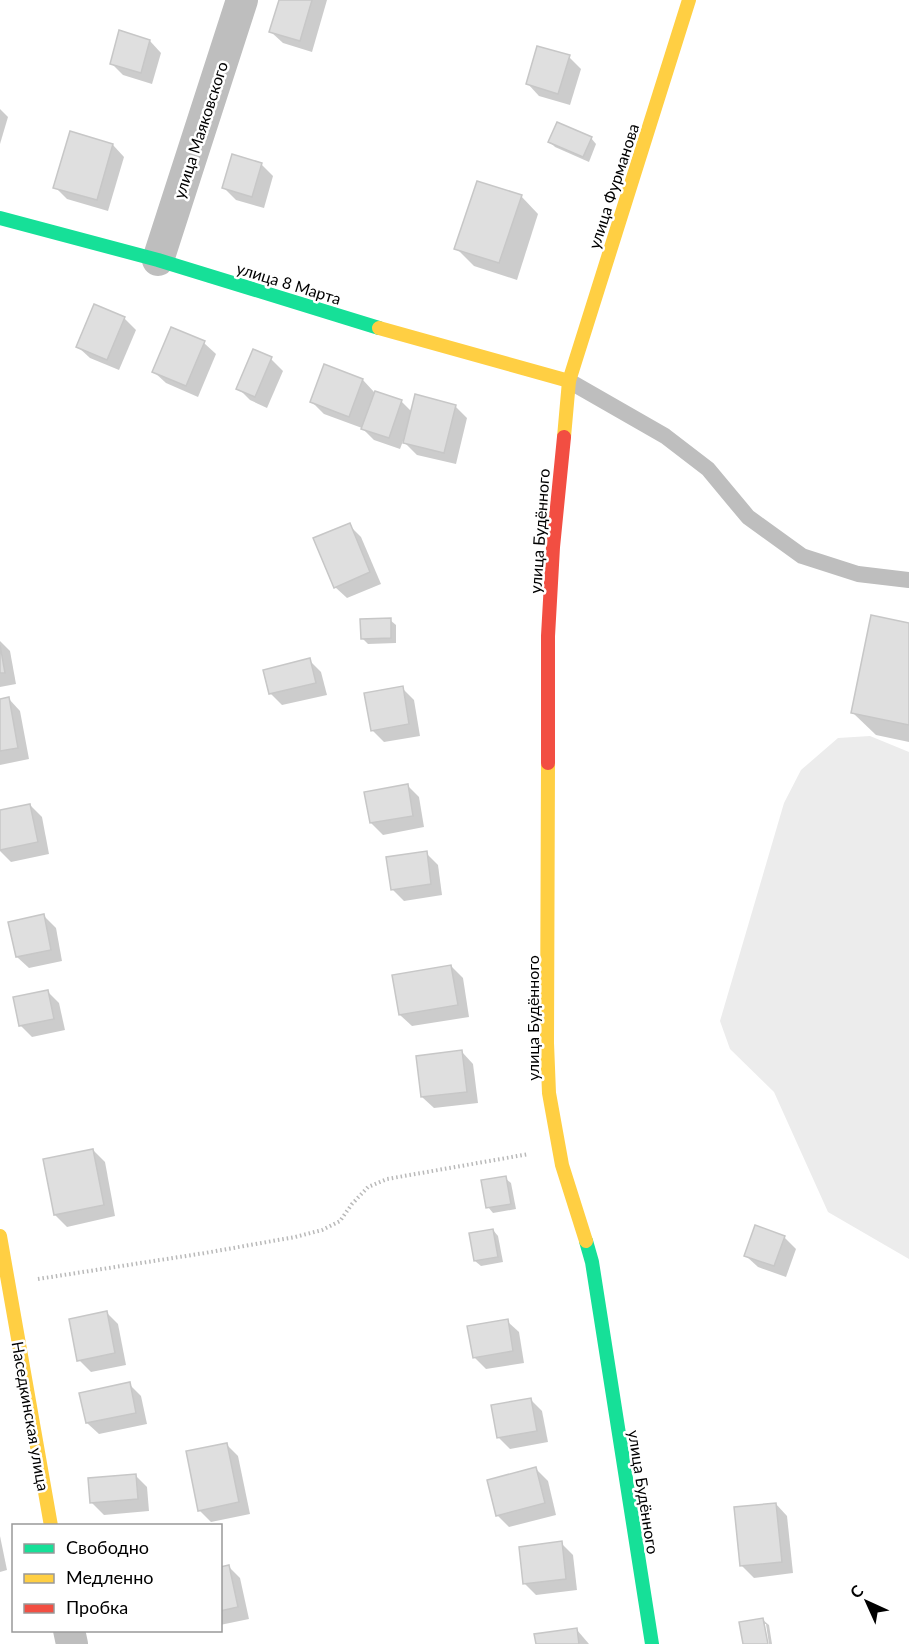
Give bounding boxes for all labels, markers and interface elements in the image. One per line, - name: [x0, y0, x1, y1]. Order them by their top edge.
- street label: улица Маяковского: [169, 59, 231, 201]
- street label: улица Фурманова: [584, 121, 642, 251]
- street label: улица 8 Марта: [234, 258, 344, 308]
- street label: улица Будённого: [525, 468, 553, 594]
- street label: улица Будённого: [523, 955, 542, 1081]
- street label: Наседкинская улица: [8, 1340, 54, 1492]
- street label: улица Будённого: [625, 1429, 663, 1555]
- legend: [12, 1524, 222, 1632]
- text: Свободно: [66, 1536, 149, 1558]
- text: Медленно: [66, 1566, 154, 1588]
- north arrow: [837, 1572, 897, 1632]
- text: С: [846, 1580, 867, 1602]
- text: Пробка: [66, 1596, 128, 1618]

